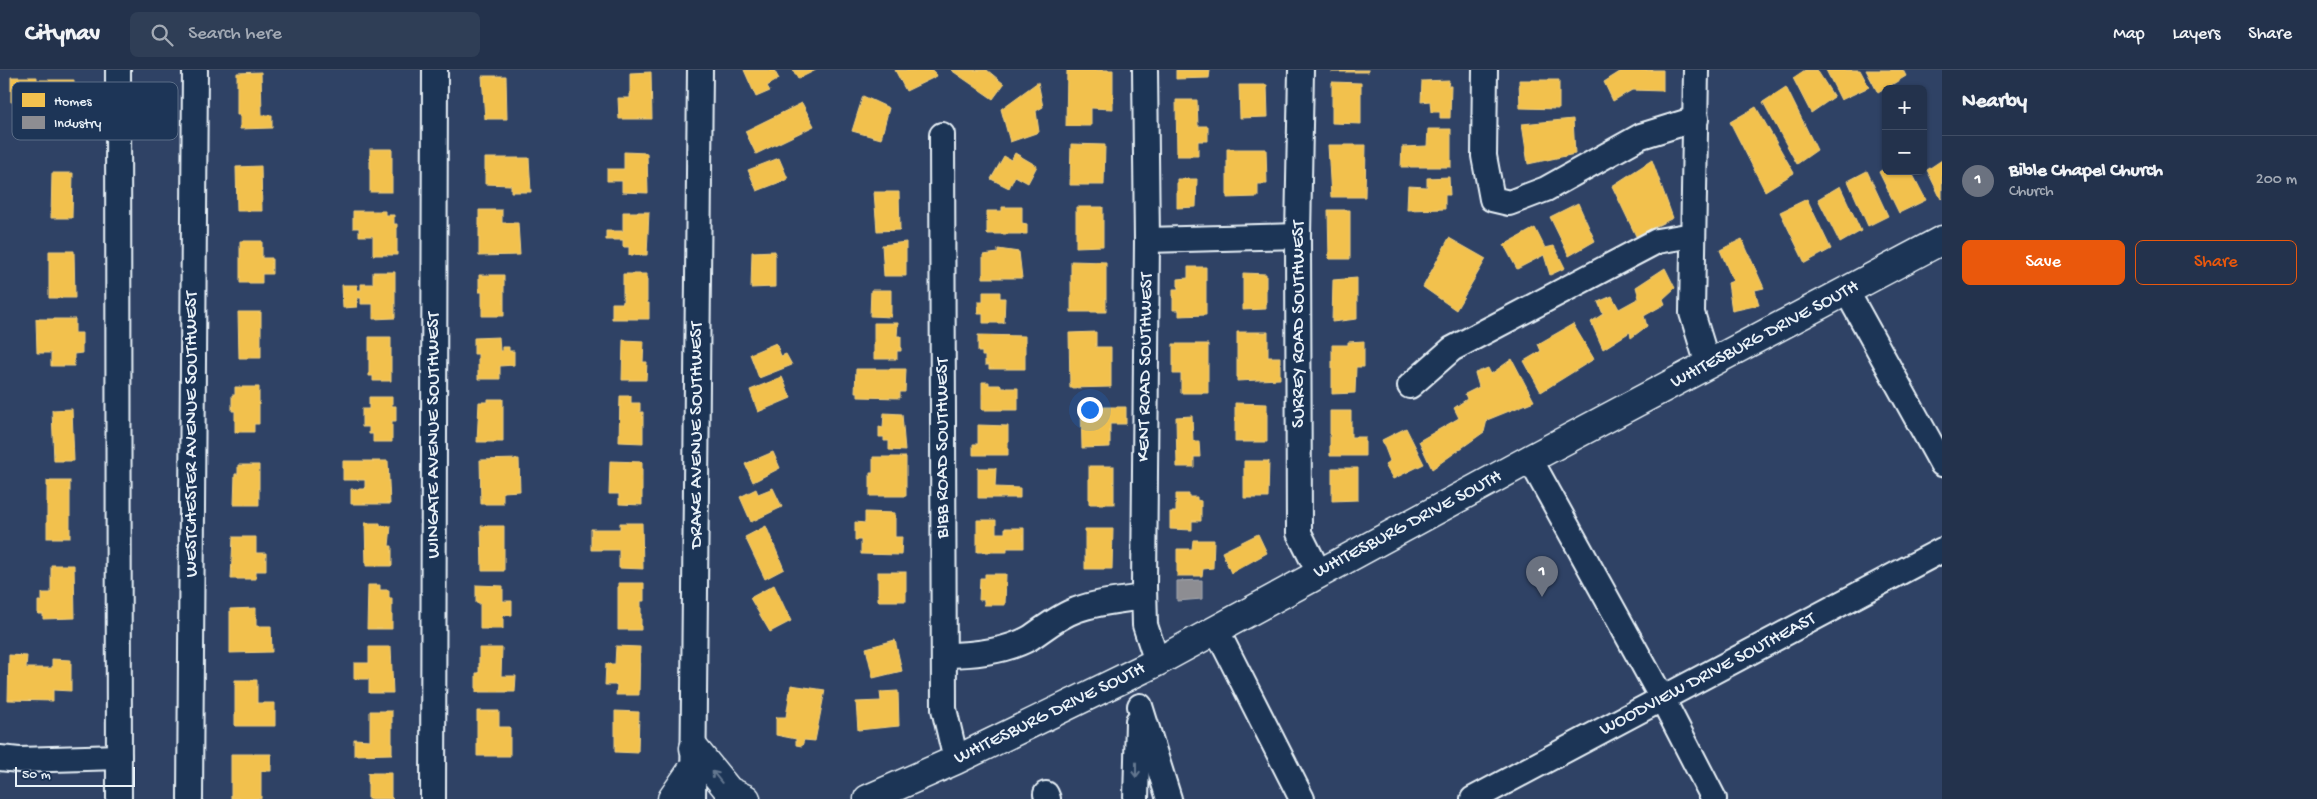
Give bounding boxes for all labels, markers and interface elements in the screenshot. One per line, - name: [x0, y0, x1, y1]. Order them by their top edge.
- search box: [130, 12, 480, 57]
- text: Citynav: [25, 20, 100, 49]
- icon: search: [148, 21, 176, 49]
- text: Search here: [188, 23, 282, 46]
- text: Map: [2113, 24, 2145, 45]
- text: Layers: [2173, 24, 2220, 45]
- text: Share: [2248, 24, 2292, 45]
- legend: [12, 82, 178, 140]
- map controls: [1882, 85, 1927, 175]
- button: +: [1882, 85, 1927, 130]
- text: Nearby: [1962, 90, 2027, 115]
- text: Homes: [54, 94, 92, 111]
- text: Industry: [54, 116, 102, 133]
- button: −: [1882, 130, 1927, 175]
- text: Bible Chapel Church: [2009, 160, 2163, 183]
- text: 1: [1975, 171, 1981, 190]
- text: 200 m: [2256, 171, 2297, 190]
- text: Church: [2009, 183, 2053, 202]
- street label: SURREY ROAD SOUTHWEST: [1288, 219, 1311, 428]
- button: Save: [1962, 240, 2125, 285]
- button: Share: [2135, 240, 2297, 285]
- street label: KENT ROAD SOUTHWEST: [1133, 271, 1159, 462]
- street label: WHITESBURG DRIVE SOUTH: [1667, 276, 1863, 394]
- street label: WESTCHESTER AVENUE SOUTHWEST: [181, 290, 204, 577]
- street label: WINGATE AVENUE SOUTHWEST: [423, 311, 446, 558]
- street label: DRAKE AVENUE SOUTHWEST: [686, 321, 709, 551]
- street label: BIBB ROAD SOUTHWEST: [932, 357, 955, 540]
- your location: [1077, 397, 1103, 423]
- street label: WHITESBURG DRIVE SOUTH: [1310, 466, 1506, 584]
- pin: 1: [1526, 556, 1558, 597]
- street label: WOODVIEW DRIVE SOUTHEAST: [1596, 608, 1821, 742]
- street label: WHITESBURG DRIVE SOUTH: [951, 658, 1149, 770]
- one-way arrow: [1131, 762, 1141, 778]
- scale bar: [15, 764, 135, 787]
- text: 50 m: [22, 767, 51, 784]
- one-way arrow: [712, 771, 723, 784]

